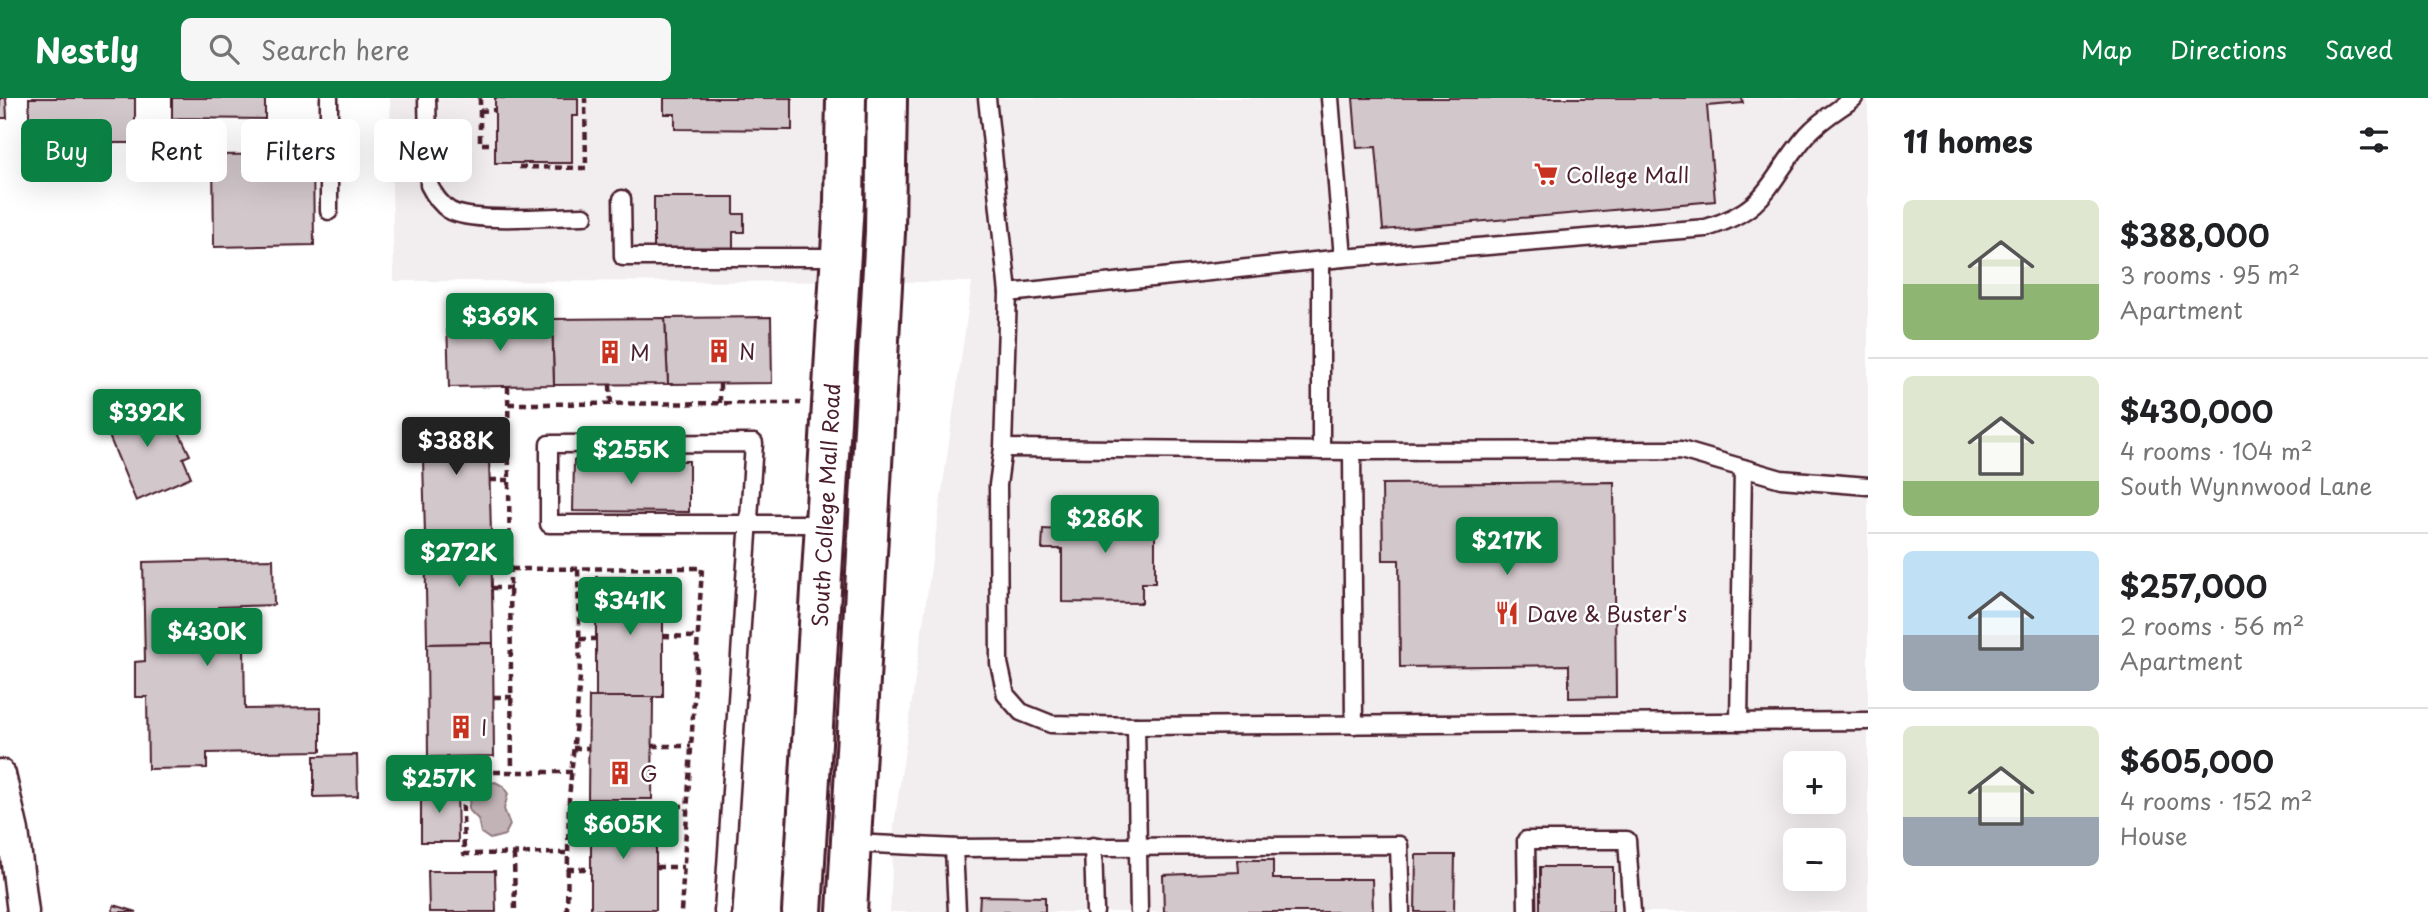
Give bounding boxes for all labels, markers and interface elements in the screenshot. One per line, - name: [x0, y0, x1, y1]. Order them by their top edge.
- search box: [181, 18, 671, 81]
- text: Nestly: [35, 24, 139, 74]
- icon: search: [205, 30, 243, 68]
- text: Search here: [261, 30, 410, 69]
- text: Map: [2081, 31, 2132, 67]
- text: Directions: [2170, 31, 2287, 67]
- text: Saved: [2325, 31, 2393, 67]
- text: 11 homes: [1903, 118, 2033, 163]
- chip: Buy: [21, 119, 112, 182]
- chip: Rent: [126, 119, 227, 182]
- chip: Filters: [241, 119, 360, 182]
- chip: New: [374, 119, 472, 182]
- icon: filters: [2355, 121, 2393, 159]
- place label: College Mall: [1566, 158, 1689, 190]
- supermarket icon: College Mall: [1532, 160, 1560, 188]
- text: $388,000: [2120, 212, 2269, 257]
- icon: home: [1959, 228, 2043, 312]
- text: 3 rooms · 95 m²: [2120, 257, 2300, 292]
- text: Apartment: [2120, 292, 2243, 327]
- pin: $369K: [451, 294, 549, 353]
- text: $369K: [462, 298, 538, 333]
- place label: N: [739, 335, 755, 367]
- place label: M: [630, 336, 650, 368]
- building icon: N: [705, 337, 733, 365]
- building icon: M: [596, 338, 624, 366]
- street label: South College Mall Road: [803, 382, 847, 628]
- text: $430,000: [2120, 388, 2273, 433]
- pin: $392K: [98, 390, 196, 449]
- text: $392K: [109, 394, 185, 429]
- icon: home: [1959, 404, 2043, 488]
- pin: $388K: [407, 418, 505, 477]
- text: $388K: [418, 422, 494, 457]
- pin: $255K: [582, 426, 680, 486]
- text: $255K: [593, 431, 669, 466]
- text: 4 rooms · 104 m²: [2120, 433, 2313, 468]
- text: South Wynnwood Lane: [2120, 468, 2372, 503]
- pin: $286K: [1056, 496, 1154, 555]
- text: $286K: [1067, 500, 1143, 535]
- pin: $217K: [1458, 518, 1556, 577]
- text: $217K: [1472, 522, 1542, 557]
- pin: $272K: [410, 530, 508, 589]
- text: $272K: [421, 534, 497, 569]
- text: $257,000: [2120, 563, 2267, 608]
- pin: $341K: [581, 578, 679, 637]
- icon: home: [1959, 579, 2043, 663]
- text: $341K: [594, 582, 666, 617]
- place label: Dave & Buster's: [1527, 597, 1687, 629]
- restaurant icon: Dave & Buster's: [1493, 599, 1521, 627]
- pin: $430K: [158, 608, 256, 668]
- text: 2 rooms · 56 m²: [2120, 608, 2305, 643]
- text: $430K: [167, 613, 247, 648]
- text: Apartment: [2120, 643, 2243, 678]
- place label: I: [481, 711, 488, 743]
- building icon: I: [447, 713, 475, 741]
- text: $605,000: [2120, 738, 2274, 783]
- map controls: [1783, 751, 1846, 891]
- button: +: [1783, 751, 1846, 814]
- icon: home: [1959, 754, 2043, 838]
- pin: $257K: [390, 756, 488, 815]
- place label: G: [640, 757, 658, 789]
- building icon: G: [606, 759, 634, 787]
- text: $257K: [402, 760, 476, 795]
- text: 4 rooms · 152 m²: [2120, 783, 2313, 818]
- pin: $605K: [574, 802, 672, 861]
- text: $605K: [584, 806, 662, 841]
- text: House: [2120, 818, 2187, 853]
- button: −: [1783, 828, 1846, 891]

